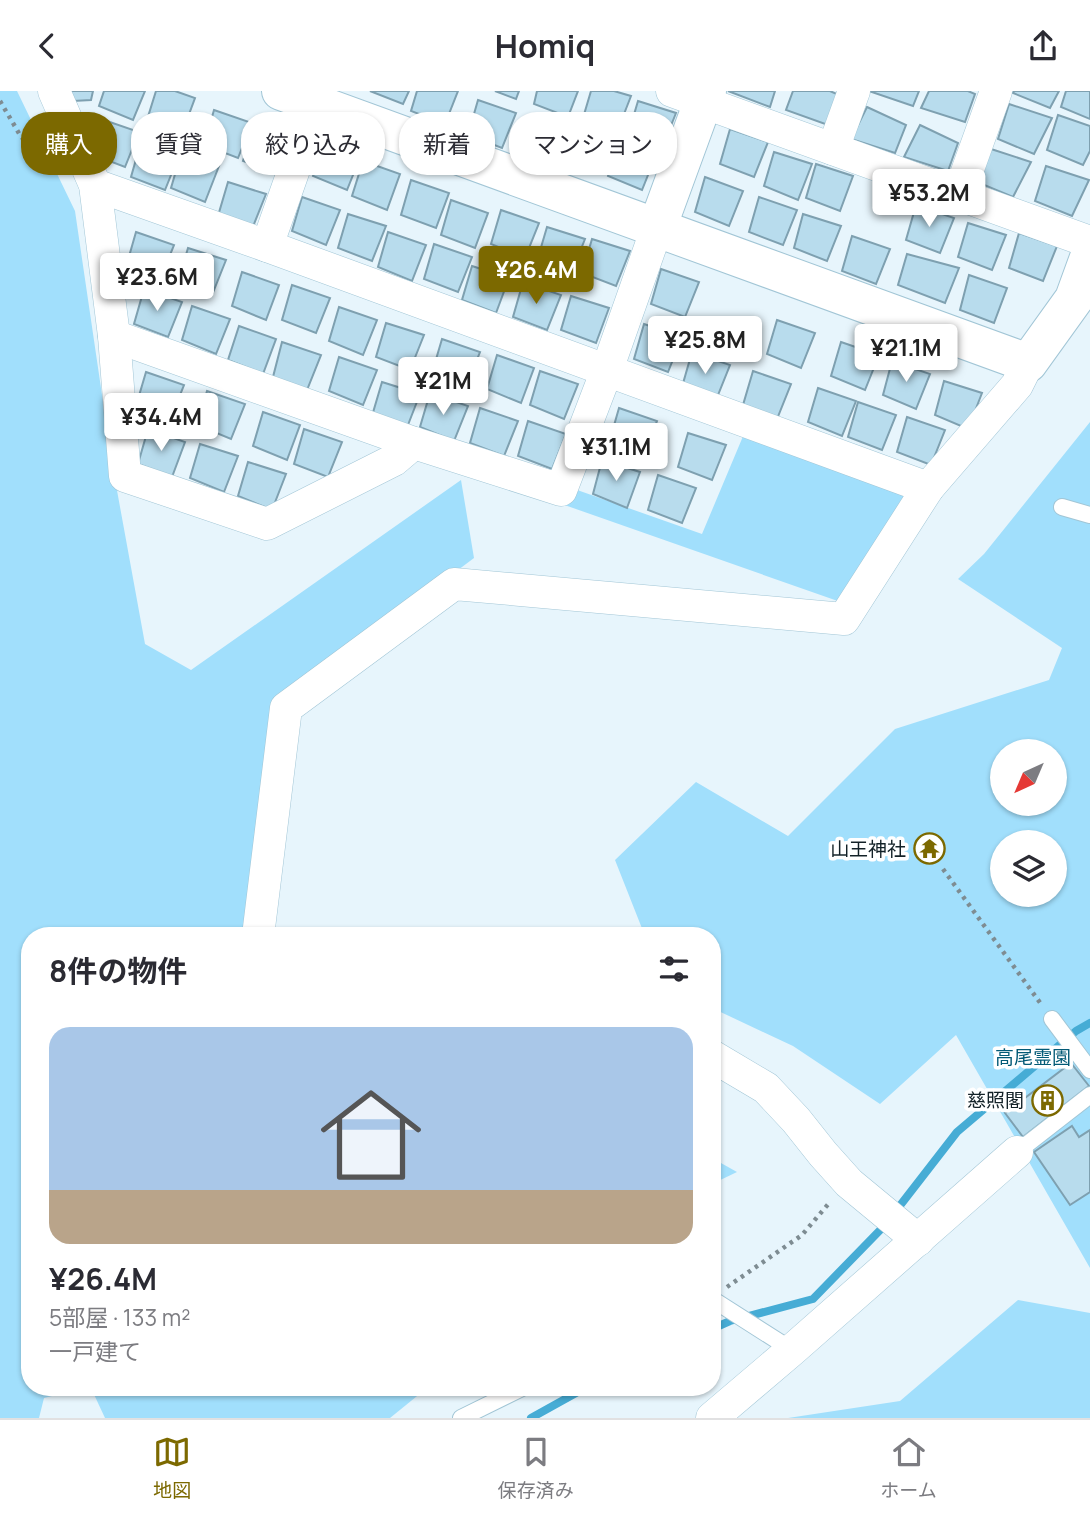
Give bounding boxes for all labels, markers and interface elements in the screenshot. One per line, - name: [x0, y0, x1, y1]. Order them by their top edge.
- text: Homiq: [495, 24, 595, 68]
- icon: back: [28, 27, 66, 65]
- icon: share: [1024, 27, 1062, 65]
- chip: 購入: [21, 112, 117, 175]
- chip: 賃貸: [131, 112, 227, 175]
- chip: 絞り込み: [241, 112, 385, 175]
- chip: 新着: [399, 112, 495, 175]
- chip: マンション: [509, 112, 677, 175]
- pin: ¥53.2M: [872, 169, 986, 229]
- text: ¥53.2M: [888, 176, 970, 208]
- pin: ¥26.4M: [479, 247, 593, 306]
- pin: ¥23.6M: [100, 253, 214, 313]
- text: ¥26.4M: [495, 253, 577, 285]
- text: ¥23.6M: [116, 260, 198, 292]
- pin: ¥25.8M: [648, 317, 762, 376]
- text: ¥25.8M: [664, 323, 746, 355]
- pin: ¥21.1M: [849, 324, 963, 384]
- text: ¥21.1M: [871, 331, 941, 363]
- pin: ¥21M: [402, 357, 484, 417]
- text: ¥21M: [414, 364, 472, 396]
- pin: ¥34.4M: [104, 393, 218, 453]
- text: ¥34.4M: [120, 400, 202, 432]
- pin: ¥31.1M: [559, 423, 673, 483]
- text: ¥31.1M: [581, 430, 651, 462]
- north arrow: [990, 739, 1068, 815]
- map controls: [990, 739, 1067, 907]
- button: layers: [990, 830, 1067, 907]
- temple icon: 山王神社: [912, 832, 946, 866]
- place label: 山王神社: [830, 836, 906, 862]
- text: 8件の物件: [49, 950, 187, 991]
- icon: filters: [655, 950, 693, 988]
- park label: 高尾霊園: [995, 1044, 1071, 1070]
- icon: home: [308, 1072, 434, 1198]
- building icon: 慈照閣: [1030, 1083, 1064, 1117]
- place label: 慈照閣: [967, 1087, 1024, 1113]
- text: ¥26.4M: [49, 1258, 157, 1299]
- text: 5部屋 · 133 m²: [49, 1301, 190, 1333]
- text: 一戸建て: [49, 1335, 141, 1367]
- tab: 地図: [153, 1433, 191, 1503]
- tab: 保存済み: [498, 1433, 574, 1503]
- tab: ホーム: [880, 1433, 937, 1503]

